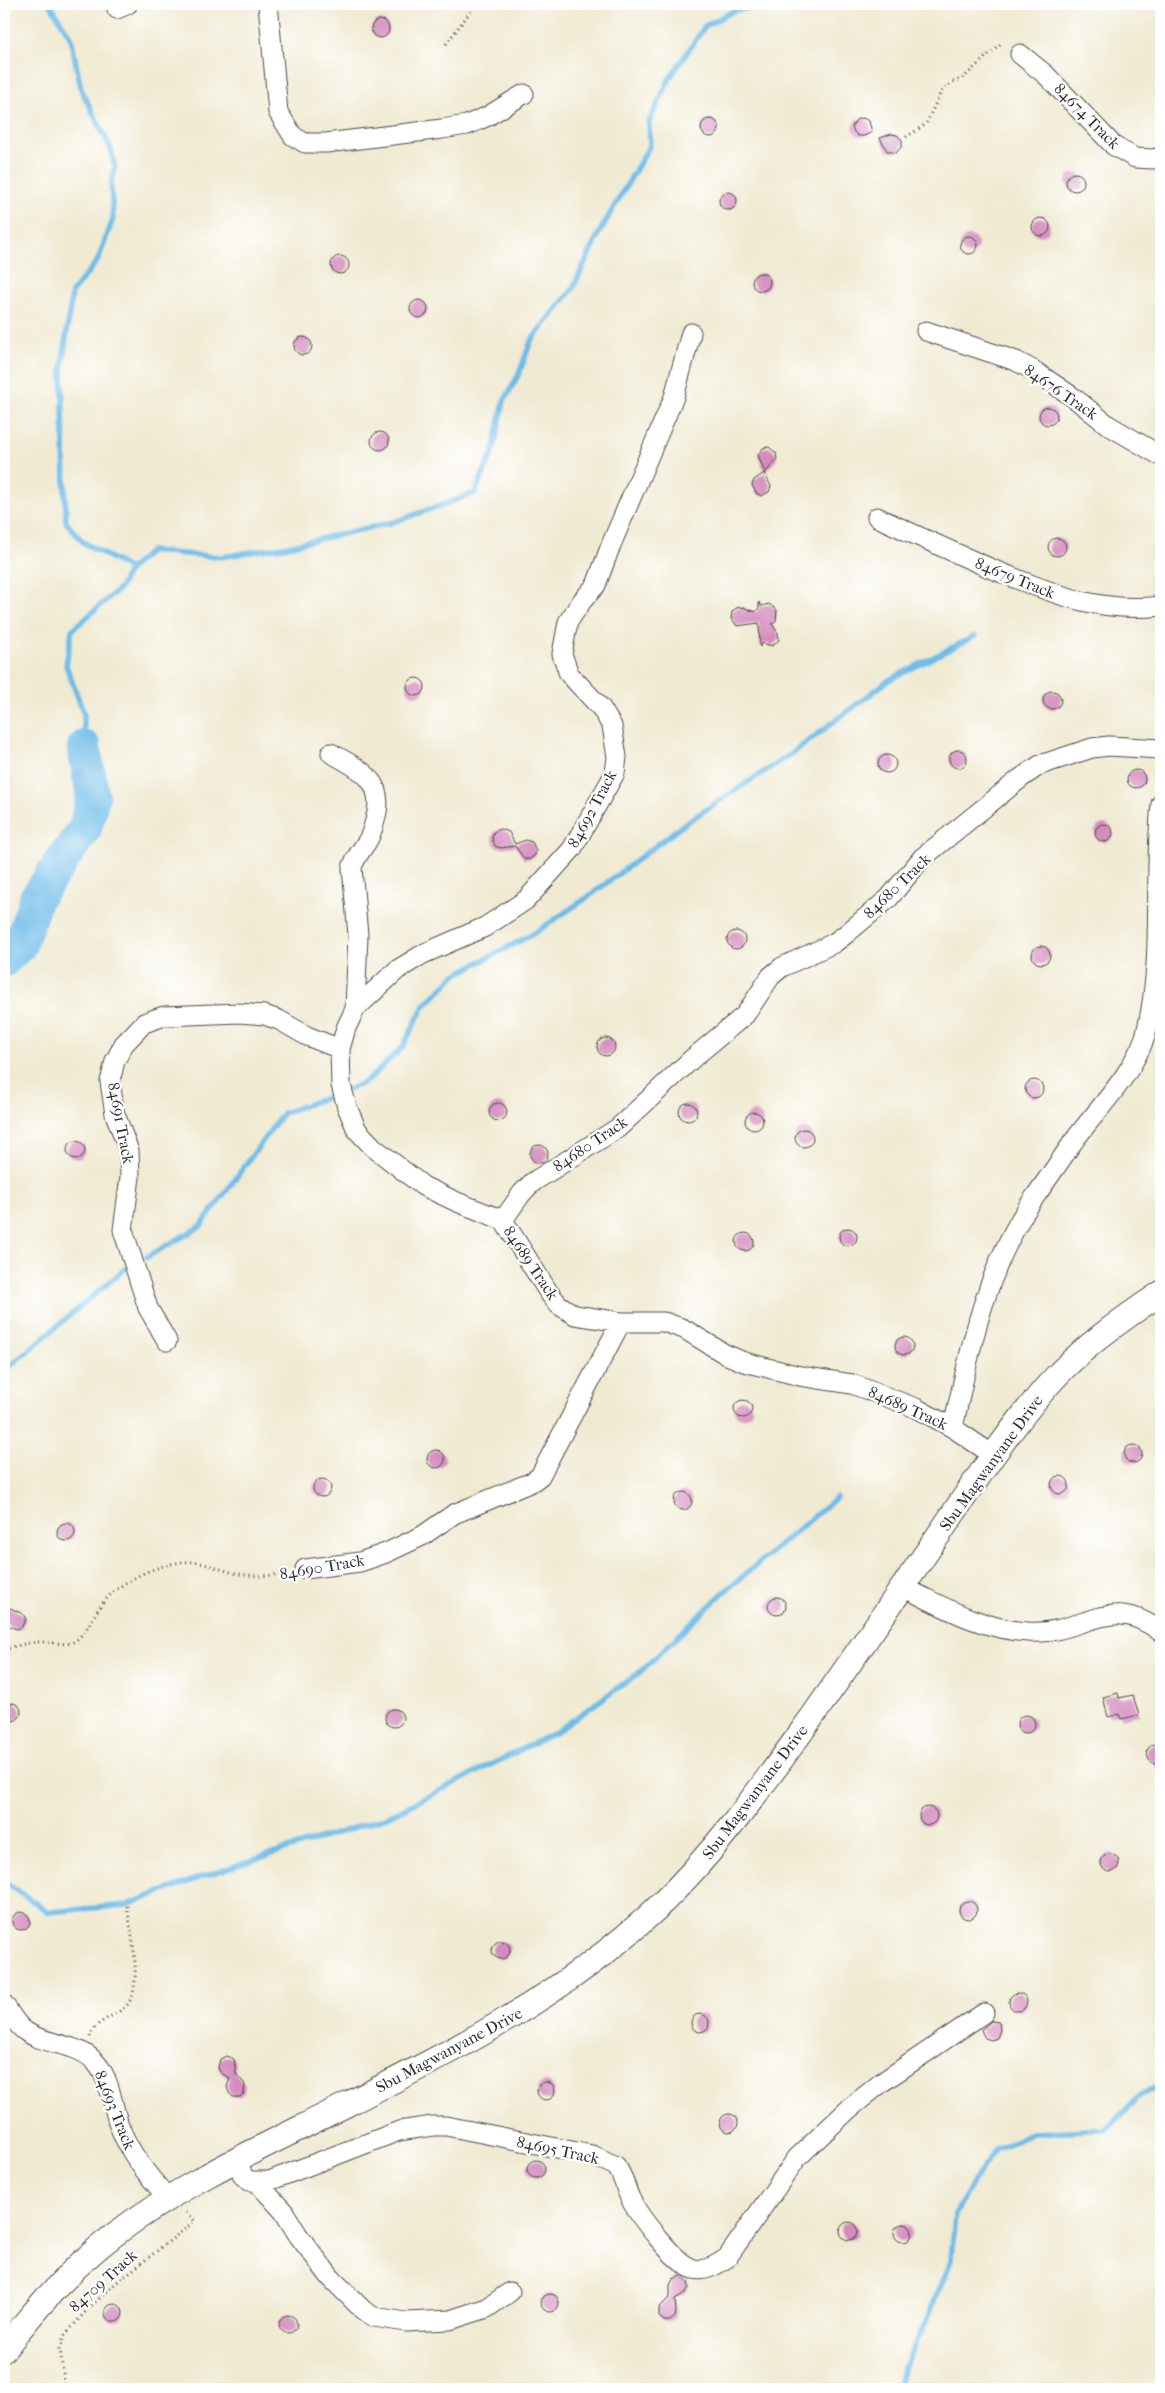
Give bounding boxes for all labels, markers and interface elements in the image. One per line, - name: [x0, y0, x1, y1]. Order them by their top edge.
- street label: 84674 Track: [1050, 79, 1124, 153]
- street label: 84676 Track: [1020, 360, 1102, 424]
- street label: 84679 Track: [972, 553, 1059, 603]
- street label: 84692 Track: [564, 766, 621, 851]
- street label: 84680 Track: [860, 849, 935, 923]
- street label: 84691 Track: [104, 1081, 138, 1166]
- street label: 84680 Track: [549, 1112, 631, 1176]
- street label: 84689 Track: [499, 1222, 563, 1304]
- street label: 84689 Track: [865, 1382, 951, 1434]
- street label: Sbu Magwanyane Drive: [935, 1391, 1047, 1535]
- street label: 84690 Track: [278, 1550, 367, 1584]
- street label: Sbu Magwanyane Drive: [698, 1721, 812, 1863]
- street label: Sbu Magwanyane Drive: [372, 2003, 526, 2097]
- street label: 84693 Track: [91, 2068, 140, 2153]
- street label: 84695 Track: [515, 2132, 602, 2168]
- street label: 84709 Track: [65, 2245, 141, 2316]

